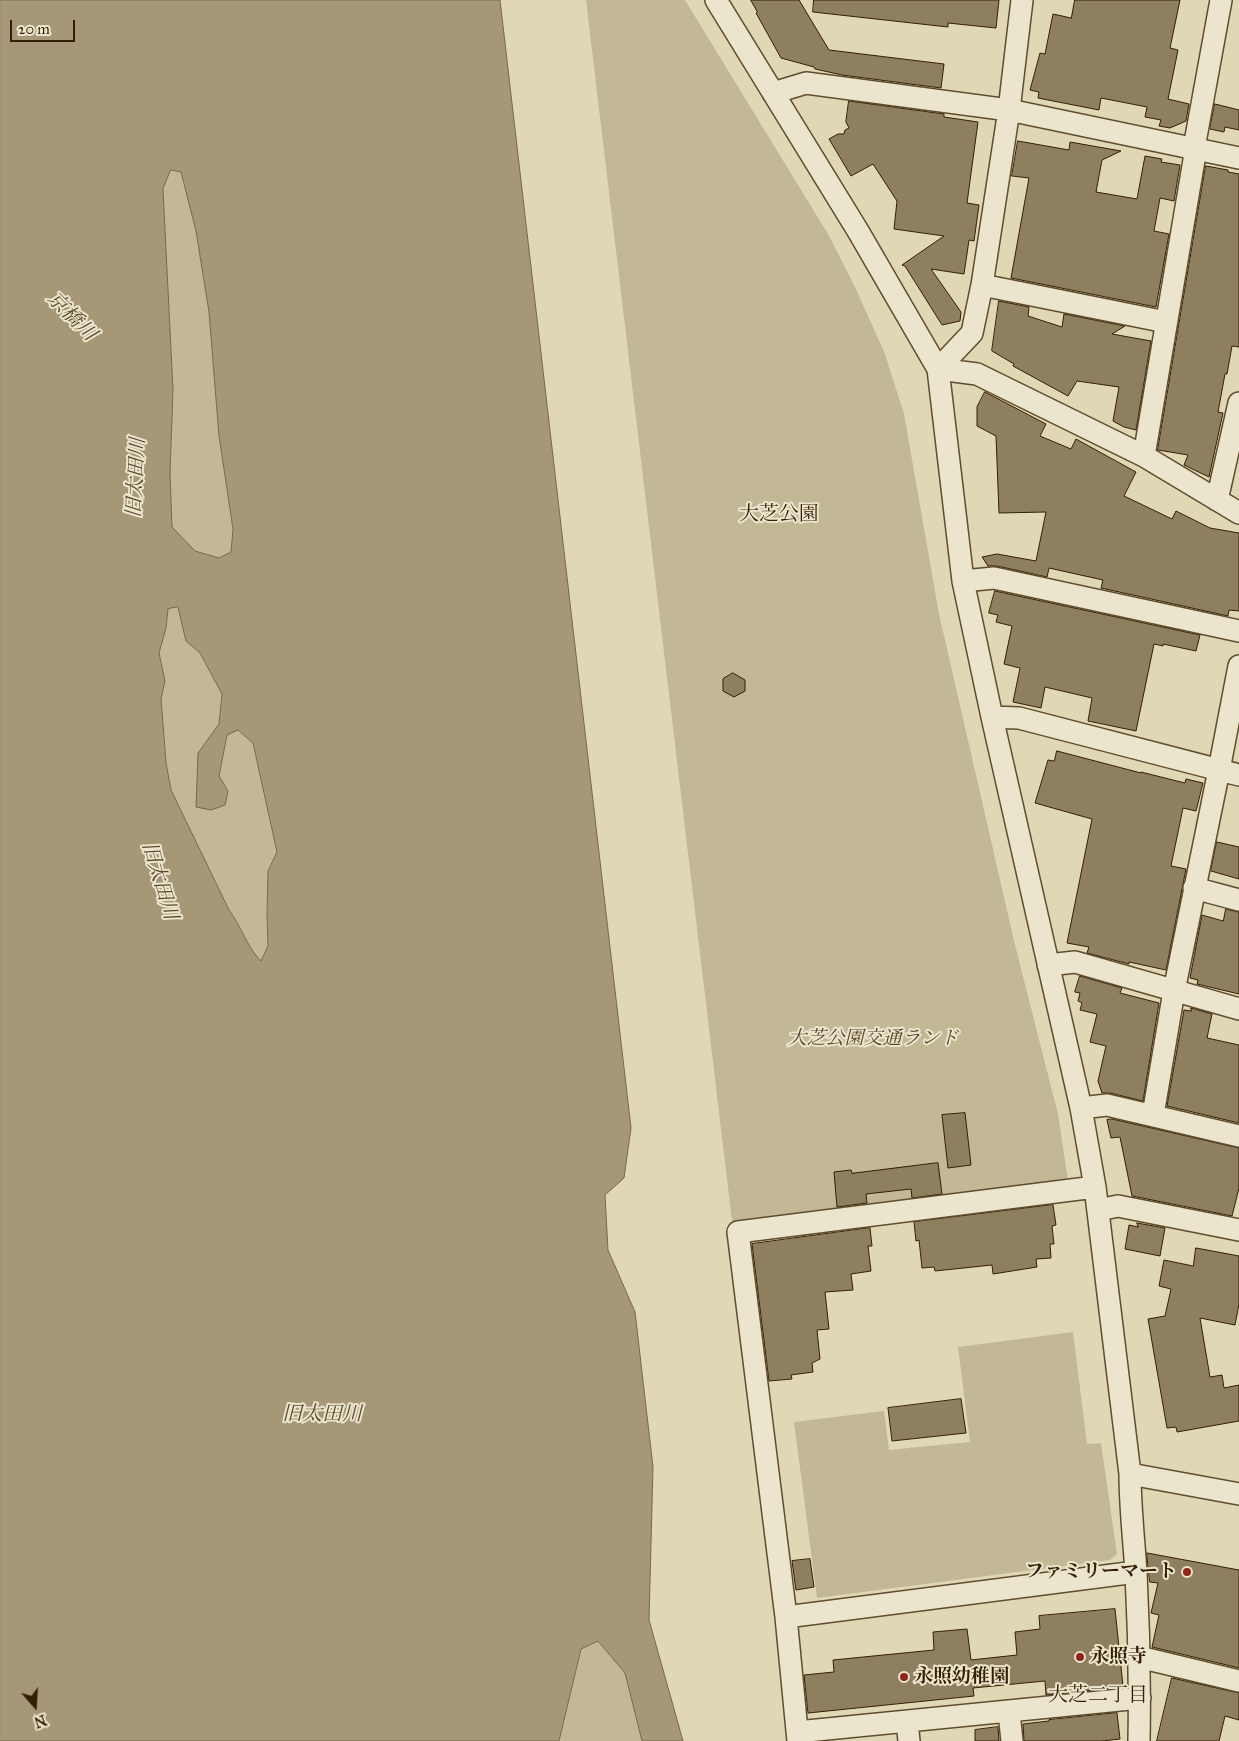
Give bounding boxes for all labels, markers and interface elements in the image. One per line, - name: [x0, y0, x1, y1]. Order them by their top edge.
- scale bar: [12, 10, 78, 42]
- text: 20 m: [18, 20, 50, 38]
- water label: 京橋川: [41, 287, 101, 347]
- water label: 旧太田川: [123, 437, 151, 519]
- district label: 大芝公園: [739, 503, 819, 527]
- water label: 旧太田川: [136, 839, 182, 923]
- park label: 大芝公園交通ランド: [788, 1028, 958, 1050]
- water label: 旧太田川: [282, 1403, 362, 1427]
- place label: ファミリーマート: [1025, 1561, 1177, 1583]
- marker: ファミリーマート: [1181, 1566, 1193, 1578]
- place label: 永照寺: [1090, 1646, 1147, 1668]
- marker: 永照寺: [1074, 1651, 1086, 1663]
- place label: 永照幼稚園: [914, 1666, 1009, 1688]
- marker: 永照幼稚園: [898, 1671, 910, 1683]
- north arrow: [10, 1681, 60, 1731]
- district label: 大芝二丁目: [1048, 1684, 1148, 1708]
- text: N: [32, 1711, 48, 1731]

